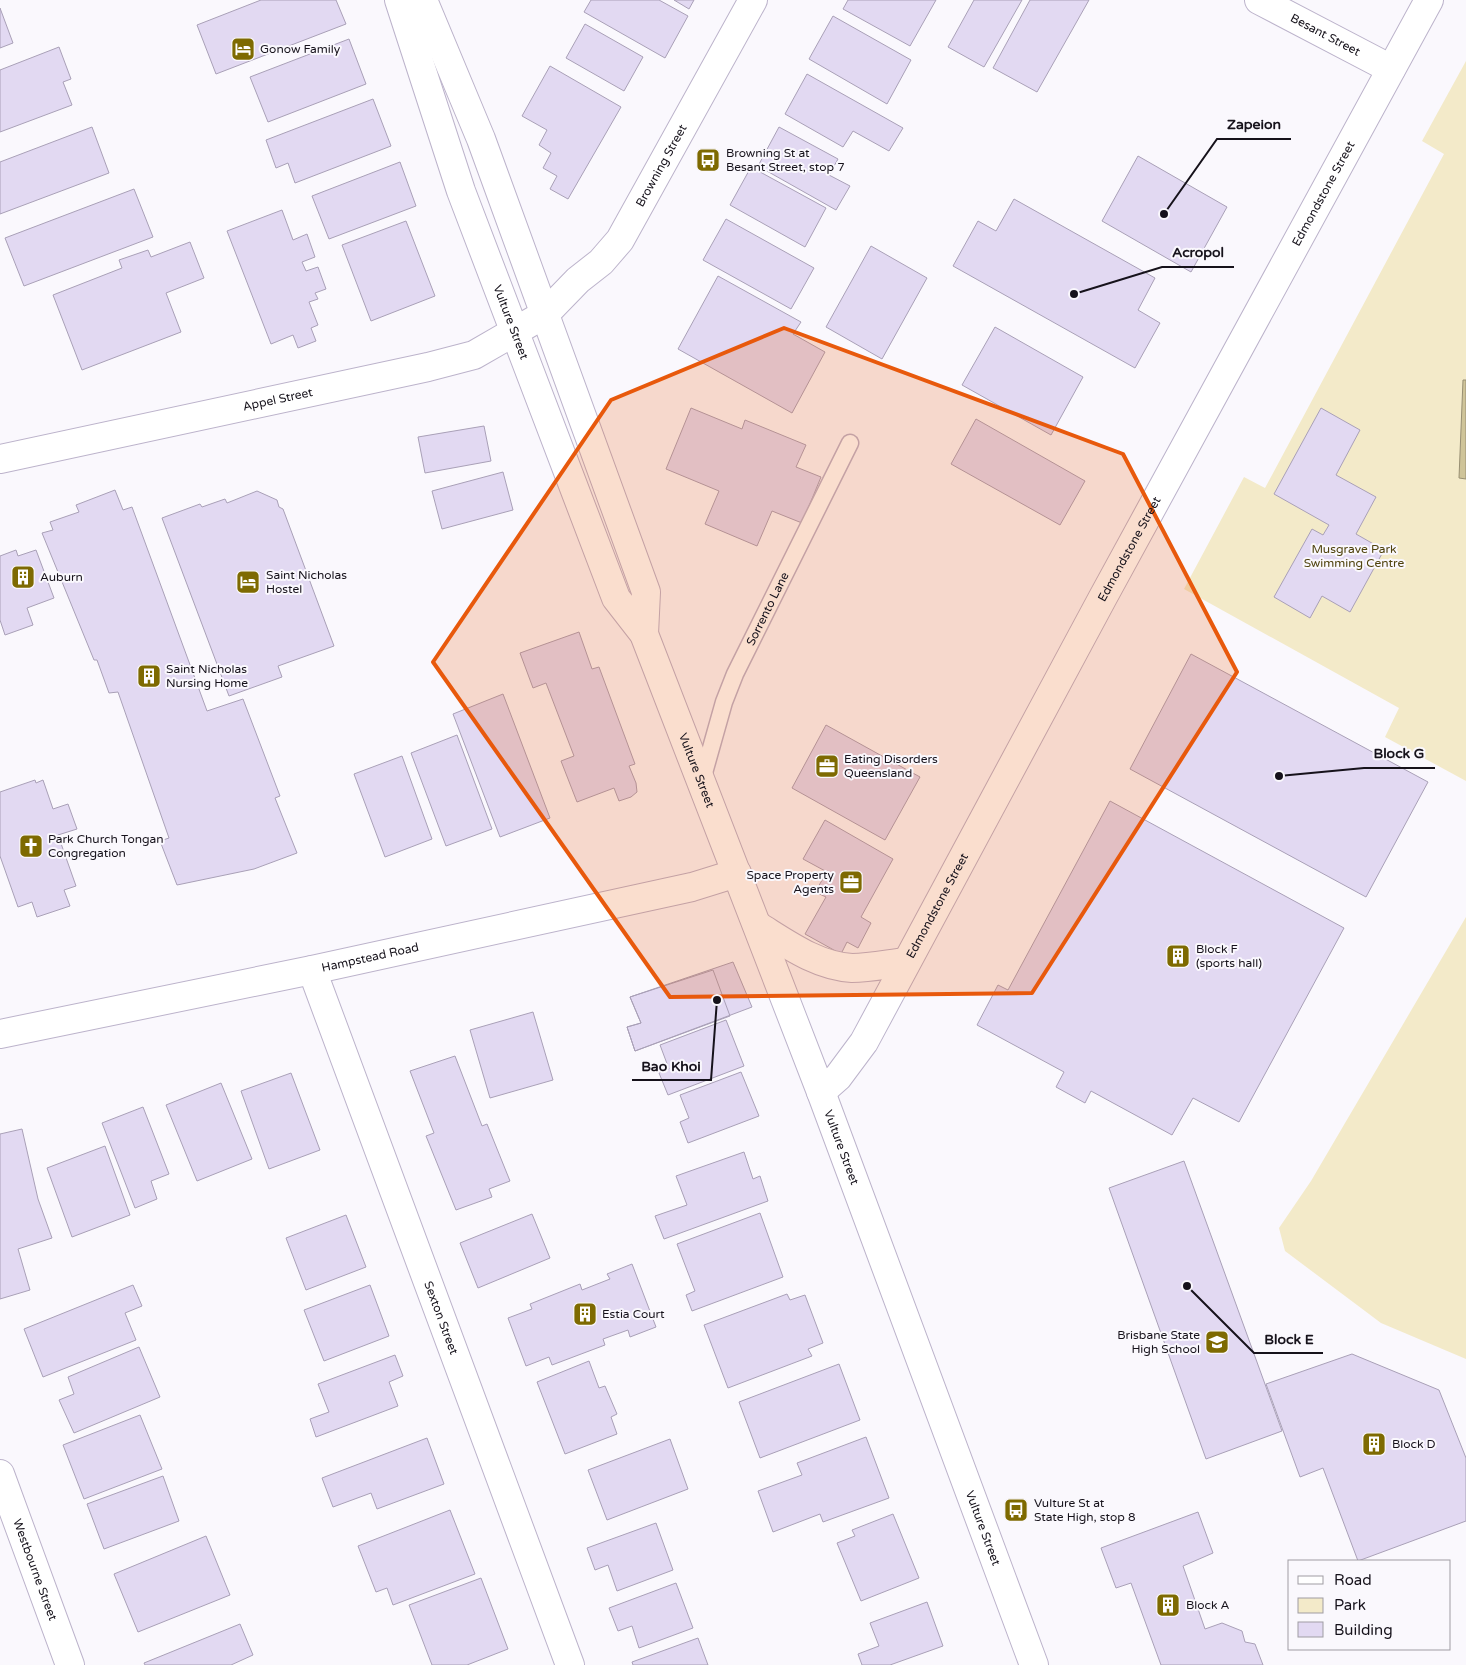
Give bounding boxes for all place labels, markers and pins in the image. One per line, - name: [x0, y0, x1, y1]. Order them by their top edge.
- hotel icon: Gonow Family: [230, 36, 256, 62]
- place label: Gonow Family: [260, 42, 341, 56]
- callout: Zapeion: [1217, 110, 1291, 139]
- place label: Browning St at Besant Street, stop 7: [726, 146, 845, 174]
- bus stop icon: Browning St at Besant Street, stop 7: [695, 147, 721, 173]
- callout: Acropol: [1162, 238, 1234, 267]
- building icon: Auburn: [10, 564, 36, 590]
- place label: Saint Nicholas Hostel: [266, 568, 347, 596]
- hotel icon: Saint Nicholas Hostel: [235, 569, 261, 595]
- place label: Auburn: [40, 570, 83, 584]
- place label: Saint Nicholas Nursing Home: [166, 662, 248, 690]
- building icon: Saint Nicholas Nursing Home: [136, 663, 162, 689]
- callout: Block G: [1364, 739, 1435, 768]
- place label: Eating Disorders Queensland: [844, 752, 938, 780]
- office icon: Eating Disorders Queensland: [814, 753, 840, 779]
- place label: Park Church Tongan Congregation: [48, 832, 164, 860]
- church icon: Park Church Tongan Congregation: [18, 833, 44, 859]
- place label: Space Property Agents: [747, 868, 835, 896]
- office icon: Space Property Agents: [838, 869, 864, 895]
- place label: Block F (sports hall): [1196, 942, 1262, 970]
- building icon: Block F (sports hall): [1165, 943, 1191, 969]
- callout: Bao Khoi: [632, 1051, 711, 1080]
- building icon: Estia Court: [572, 1301, 598, 1327]
- place label: Estia Court: [602, 1307, 665, 1321]
- callout: Block E: [1254, 1324, 1323, 1353]
- place label: Brisbane State High School: [1117, 1328, 1200, 1356]
- school or university icon: Brisbane State High School: [1204, 1329, 1230, 1355]
- building icon: Block D: [1361, 1431, 1387, 1457]
- place label: Block D: [1392, 1437, 1436, 1451]
- place label: Vulture St at State High, stop 8: [1034, 1496, 1136, 1524]
- bus stop icon: Vulture St at State High, stop 8: [1003, 1497, 1029, 1523]
- building icon: Block A: [1155, 1592, 1181, 1618]
- place label: Block A: [1186, 1598, 1230, 1612]

